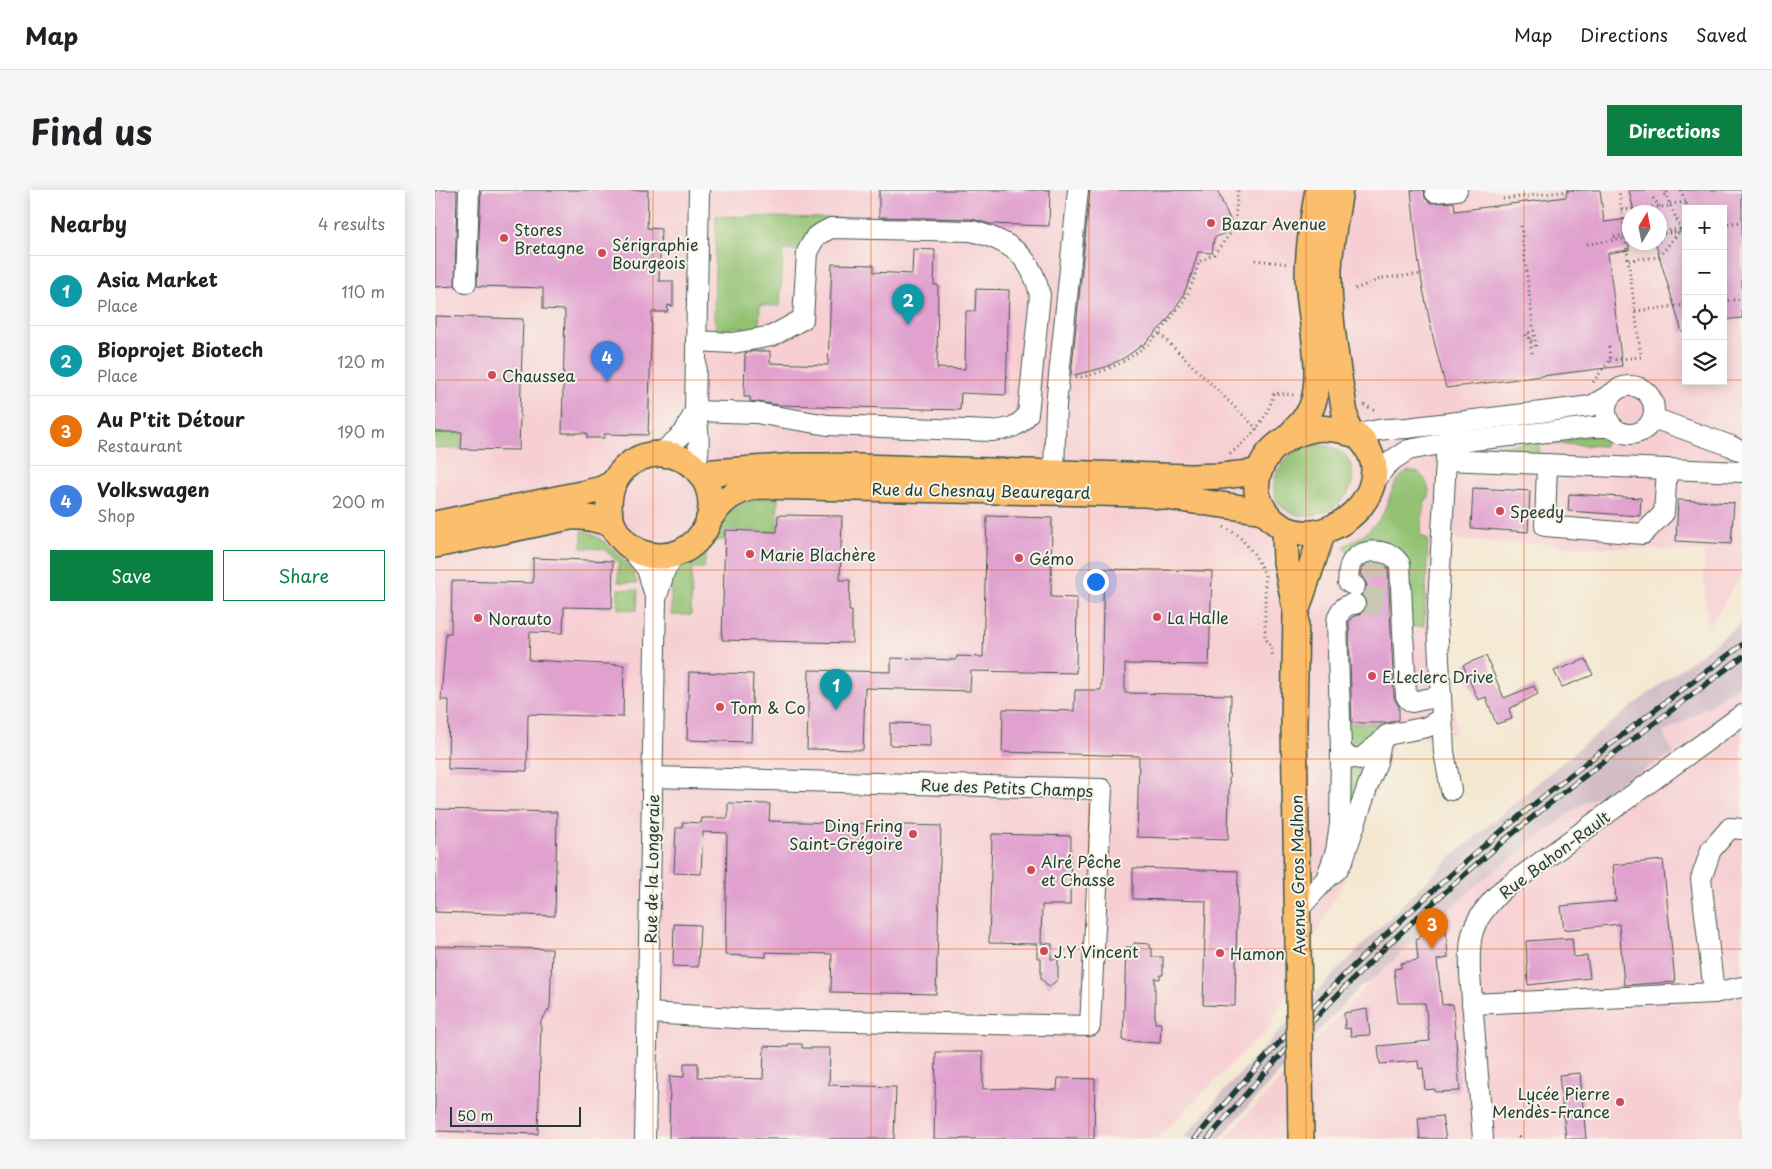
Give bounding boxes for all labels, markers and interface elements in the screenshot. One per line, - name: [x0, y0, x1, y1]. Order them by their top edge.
- text: Map: [25, 17, 78, 53]
- text: Map: [1514, 21, 1552, 48]
- text: Directions: [1580, 21, 1668, 48]
- text: Saved: [1696, 21, 1747, 48]
- text: Find us: [30, 104, 152, 157]
- button: Directions: [1607, 105, 1742, 156]
- north arrow: [1622, 205, 1667, 250]
- map controls: [1682, 205, 1727, 385]
- button: +: [1682, 205, 1727, 250]
- text: Nearby: [50, 207, 127, 239]
- text: 4 results: [318, 211, 385, 235]
- place label: Bazar Avenue: [1221, 211, 1327, 235]
- place label: Stores Bretagne: [514, 217, 584, 259]
- marker: Bazar Avenue: [1205, 217, 1217, 229]
- marker: Stores Bretagne: [498, 232, 510, 244]
- place label: Sérigraphie Bourgeois: [612, 232, 699, 274]
- marker: Sérigraphie Bourgeois: [596, 247, 608, 259]
- button: −: [1682, 250, 1727, 295]
- text: Asia Market: [97, 265, 218, 293]
- text: 1: [62, 279, 70, 303]
- text: 110 m: [342, 279, 385, 303]
- pin: 2: [892, 284, 924, 325]
- text: Place: [97, 293, 138, 317]
- button: locate: [1682, 295, 1727, 340]
- text: Bioprojet Biotech: [97, 335, 263, 363]
- button: layers: [1682, 340, 1727, 385]
- pin: 4: [591, 341, 623, 382]
- text: 2: [60, 349, 72, 373]
- text: 120 m: [338, 349, 385, 373]
- text: Place: [97, 363, 138, 387]
- place label: Chaussea: [502, 363, 575, 387]
- marker: Chaussea: [486, 369, 498, 381]
- text: Au P'tit Détour: [97, 405, 245, 433]
- text: 3: [61, 419, 71, 443]
- text: 190 m: [337, 419, 385, 443]
- text: Restaurant: [97, 433, 183, 457]
- text: Volkswagen: [97, 475, 209, 503]
- street label: Rue du Chesnay Beauregard: [871, 476, 1091, 504]
- text: 4: [61, 489, 71, 513]
- text: 200 m: [332, 489, 385, 513]
- place label: Speedy: [1510, 499, 1564, 523]
- text: Shop: [97, 503, 135, 527]
- marker: Speedy: [1494, 505, 1506, 517]
- place label: Marie Blachère: [760, 542, 876, 566]
- place label: Gémo: [1029, 546, 1074, 570]
- marker: Marie Blachère: [744, 548, 756, 560]
- button: Save: [50, 550, 213, 601]
- button: Share: [223, 550, 385, 601]
- marker: Gémo: [1013, 552, 1025, 564]
- your location: [1083, 569, 1109, 595]
- place label: La Halle: [1167, 605, 1229, 629]
- place label: Norauto: [488, 606, 552, 630]
- marker: La Halle: [1151, 611, 1163, 623]
- marker: Norauto: [472, 612, 484, 624]
- place label: E.Leclerc Drive: [1382, 664, 1493, 688]
- pin: 1: [820, 669, 852, 710]
- marker: E.Leclerc Drive: [1366, 670, 1378, 682]
- place label: Tom & Co: [730, 695, 805, 719]
- marker: Tom & Co: [714, 701, 726, 713]
- street label: Rue des Petits Champs: [920, 772, 1094, 802]
- street label: Rue de la Longeraie: [638, 794, 664, 944]
- street label: Avenue Gros Malhon: [1284, 794, 1310, 956]
- street label: Rue Bahon-Rault: [1494, 804, 1615, 904]
- place label: Ding Fring Saint-Grégoire: [789, 813, 903, 855]
- marker: Ding Fring Saint-Grégoire: [907, 828, 919, 840]
- place label: Alré Pêche et Chasse: [1041, 849, 1121, 891]
- marker: Alré Pêche et Chasse: [1025, 864, 1037, 876]
- pin: 3: [1416, 908, 1448, 949]
- place label: J.Y Vincent: [1054, 939, 1139, 963]
- place label: Hamon: [1230, 941, 1285, 965]
- marker: J.Y Vincent: [1038, 945, 1050, 957]
- marker: Hamon: [1214, 947, 1226, 959]
- place label: Lycée Pierre Mendès-France: [1492, 1081, 1610, 1123]
- marker: Lycée Pierre Mendès-France: [1614, 1096, 1626, 1108]
- scale bar: [450, 1104, 581, 1127]
- text: 50 m: [457, 1105, 493, 1126]

